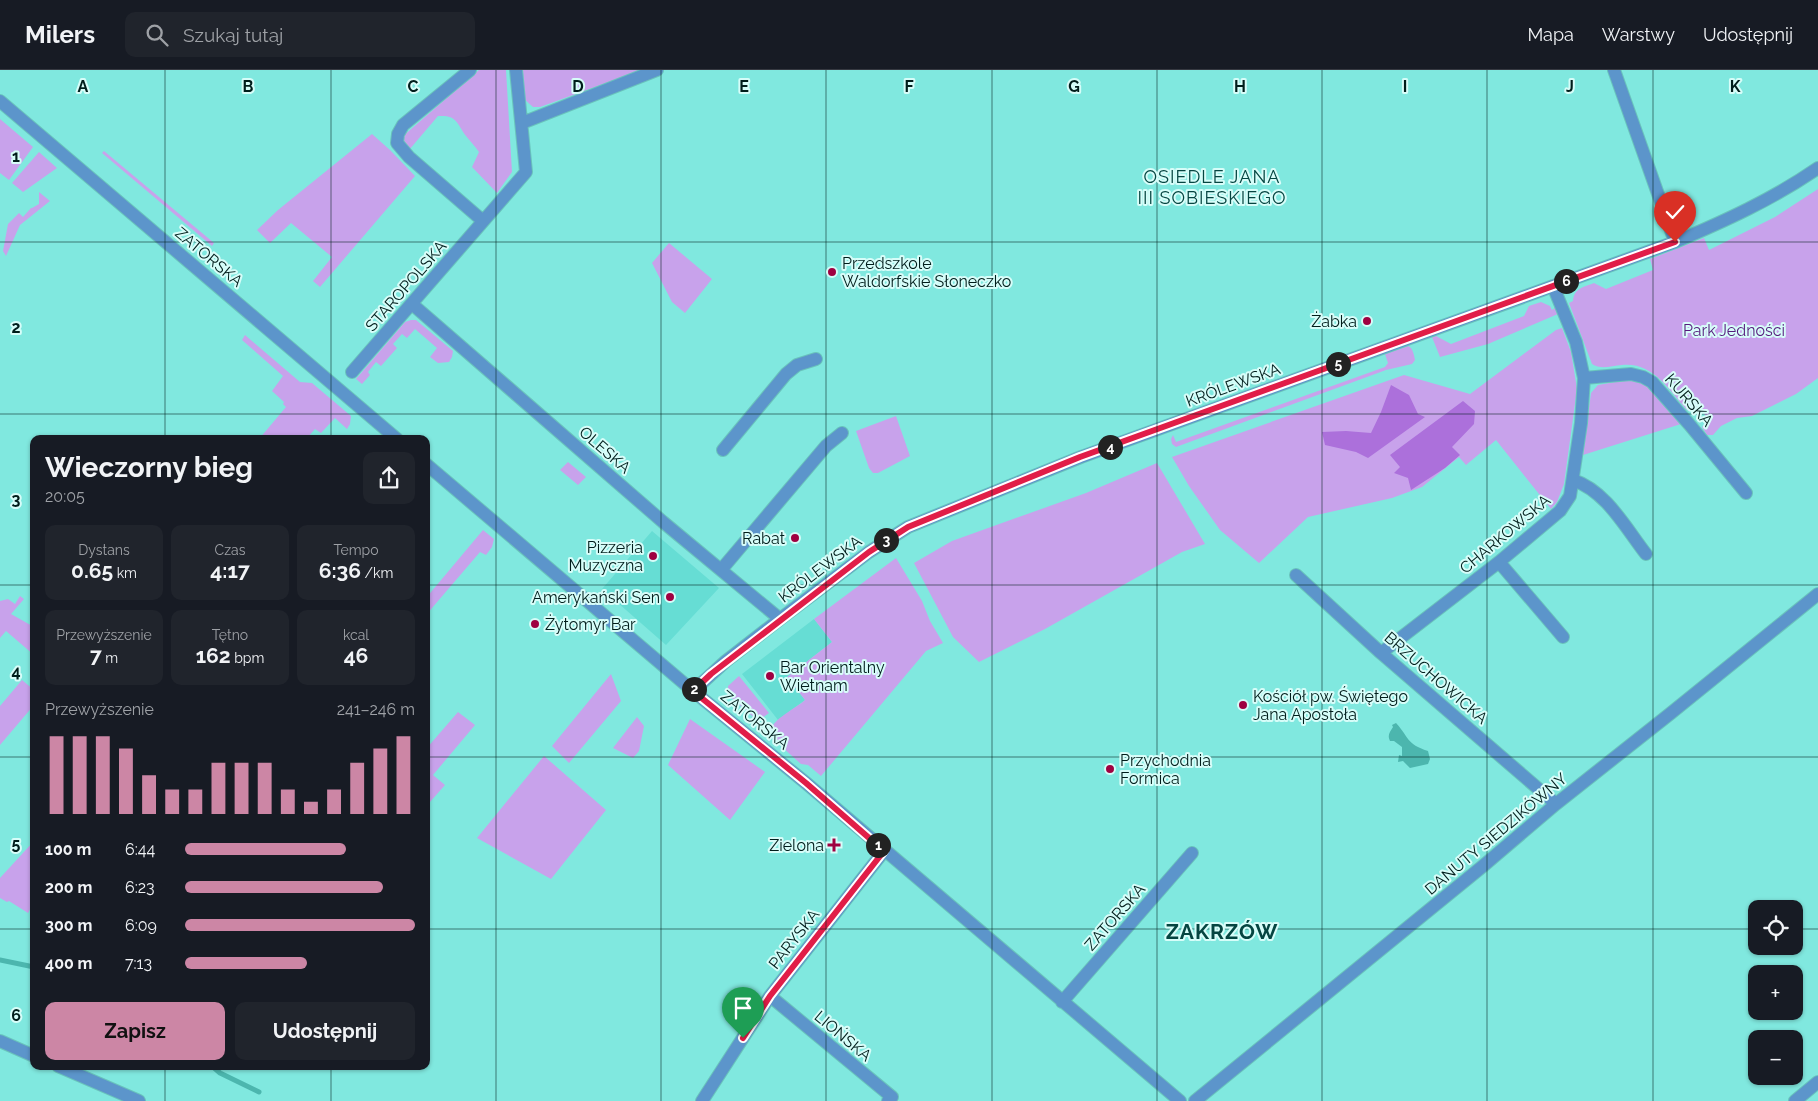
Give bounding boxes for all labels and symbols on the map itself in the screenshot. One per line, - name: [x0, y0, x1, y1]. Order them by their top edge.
- text: A: [78, 77, 89, 96]
- text: B: [243, 77, 254, 96]
- text: C: [408, 77, 419, 96]
- text: D: [572, 77, 584, 96]
- text: E: [739, 77, 749, 96]
- text: F: [904, 77, 914, 96]
- text: G: [1068, 77, 1080, 96]
- text: H: [1234, 77, 1246, 96]
- text: I: [1403, 77, 1407, 96]
- text: J: [1566, 77, 1574, 96]
- text: K: [1730, 77, 1741, 96]
- text: 1: [12, 147, 20, 166]
- district label: OSIEDLE JANA III SOBIESKIEGO: [1138, 166, 1286, 208]
- pin: [1654, 191, 1696, 242]
- street label: ZATORSKA: [171, 223, 247, 291]
- street label: STAROPOLSKA: [362, 237, 451, 335]
- place label: Przedszkole Waldorfskie Słoneczko: [842, 254, 1011, 291]
- marker: Przedszkole Waldorfskie Słoneczko: [826, 266, 838, 278]
- pin: 6: [1554, 268, 1578, 294]
- place label: Żabka: [1311, 311, 1357, 331]
- marker: Żabka: [1361, 315, 1373, 327]
- text: 2: [11, 318, 21, 337]
- park label: Park Jedności: [1683, 321, 1785, 340]
- pin: 5: [1326, 352, 1350, 376]
- street label: KRÓLEWSKA: [1183, 358, 1283, 411]
- street label: KURSKA: [1661, 370, 1717, 430]
- street label: OLESKA: [575, 423, 635, 478]
- pin: 4: [1098, 434, 1122, 460]
- text: 3: [12, 490, 21, 509]
- street label: CHARKOWSKA: [1456, 490, 1554, 577]
- pin: 3: [874, 528, 898, 552]
- place label: Rabat: [742, 529, 786, 548]
- street label: KRÓLEWSKA: [774, 531, 865, 606]
- marker: Rabat: [789, 532, 801, 544]
- place label: Pizzeria Muzyczna: [569, 538, 643, 575]
- marker: Pizzeria Muzyczna: [647, 550, 659, 562]
- place label: Amerykański Sen: [532, 588, 660, 607]
- marker: Amerykański Sen: [664, 591, 676, 603]
- place label: Żytomyr Bar: [545, 614, 636, 634]
- marker: Żytomyr Bar: [529, 618, 541, 630]
- street label: BRZUCHOWICKA: [1381, 628, 1492, 728]
- place label: Bar Orientalny Wietnam: [780, 658, 885, 695]
- text: 4: [11, 662, 21, 681]
- marker: Bar Orientalny Wietnam: [764, 670, 776, 682]
- pin: 2: [682, 676, 706, 702]
- place label: Kościół pw. Świętego Jana Apostoła: [1253, 686, 1408, 724]
- street label: ZATORSKA: [717, 687, 793, 753]
- marker: Kościół pw. Świętego Jana Apostoła: [1237, 699, 1249, 711]
- place label: Przychodnia Formica: [1120, 751, 1211, 788]
- marker: Przychodnia Formica: [1104, 763, 1116, 775]
- street label: DANUTY SIEDZIKÓWNY: [1421, 768, 1571, 899]
- pin: 1: [866, 832, 890, 858]
- text: 5: [12, 834, 21, 853]
- place label: Zielona: [769, 836, 824, 855]
- marker: Zielona: [828, 839, 840, 851]
- street label: ZATORSKA: [1081, 880, 1149, 954]
- street label: PARYSKA: [765, 905, 823, 973]
- district label: ZAKRZÓW: [1166, 919, 1278, 944]
- pin: [722, 987, 764, 1038]
- text: 6: [11, 1006, 21, 1025]
- street label: LIOŃSKA: [811, 1006, 876, 1065]

